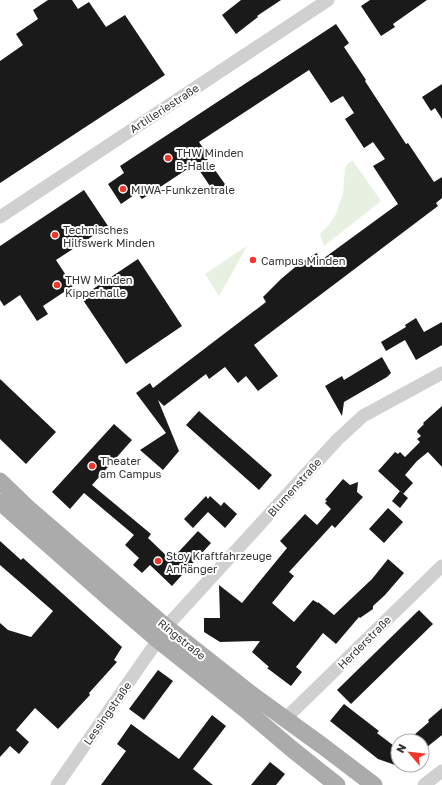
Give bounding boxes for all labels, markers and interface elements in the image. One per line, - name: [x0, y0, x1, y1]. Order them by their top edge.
- street label: Artilleriestraße: [127, 81, 201, 135]
- place label: THW Minden B-Halle: [176, 146, 244, 172]
- marker: THW Minden B-Halle: [163, 153, 173, 163]
- place label: MIWA-Funkzentrale: [131, 183, 235, 196]
- marker: MIWA-Funkzentrale: [118, 184, 128, 194]
- place label: Technisches Hilfswerk Minden: [63, 223, 155, 249]
- marker: Technisches Hilfswerk Minden: [50, 230, 60, 240]
- place label: Campus Minden: [261, 254, 346, 267]
- marker: Campus Minden: [248, 255, 258, 265]
- place label: THW Minden Kipperhalle: [65, 273, 133, 299]
- marker: THW Minden Kipperhalle: [52, 280, 62, 290]
- place label: Theater am Campus: [100, 454, 162, 480]
- street label: Blumenstraße: [264, 455, 324, 519]
- marker: Theater am Campus: [87, 461, 97, 471]
- place label: Stoy Kraftfahrzeuge Anhänger: [166, 549, 272, 575]
- marker: Stoy Kraftfahrzeuge Anhänger: [153, 556, 163, 566]
- street label: Herderstraße: [335, 613, 393, 671]
- street label: Ringstraße: [156, 616, 208, 662]
- street label: Lessingstraße: [80, 679, 134, 747]
- north arrow: [390, 733, 430, 773]
- text: N: [393, 741, 408, 755]

